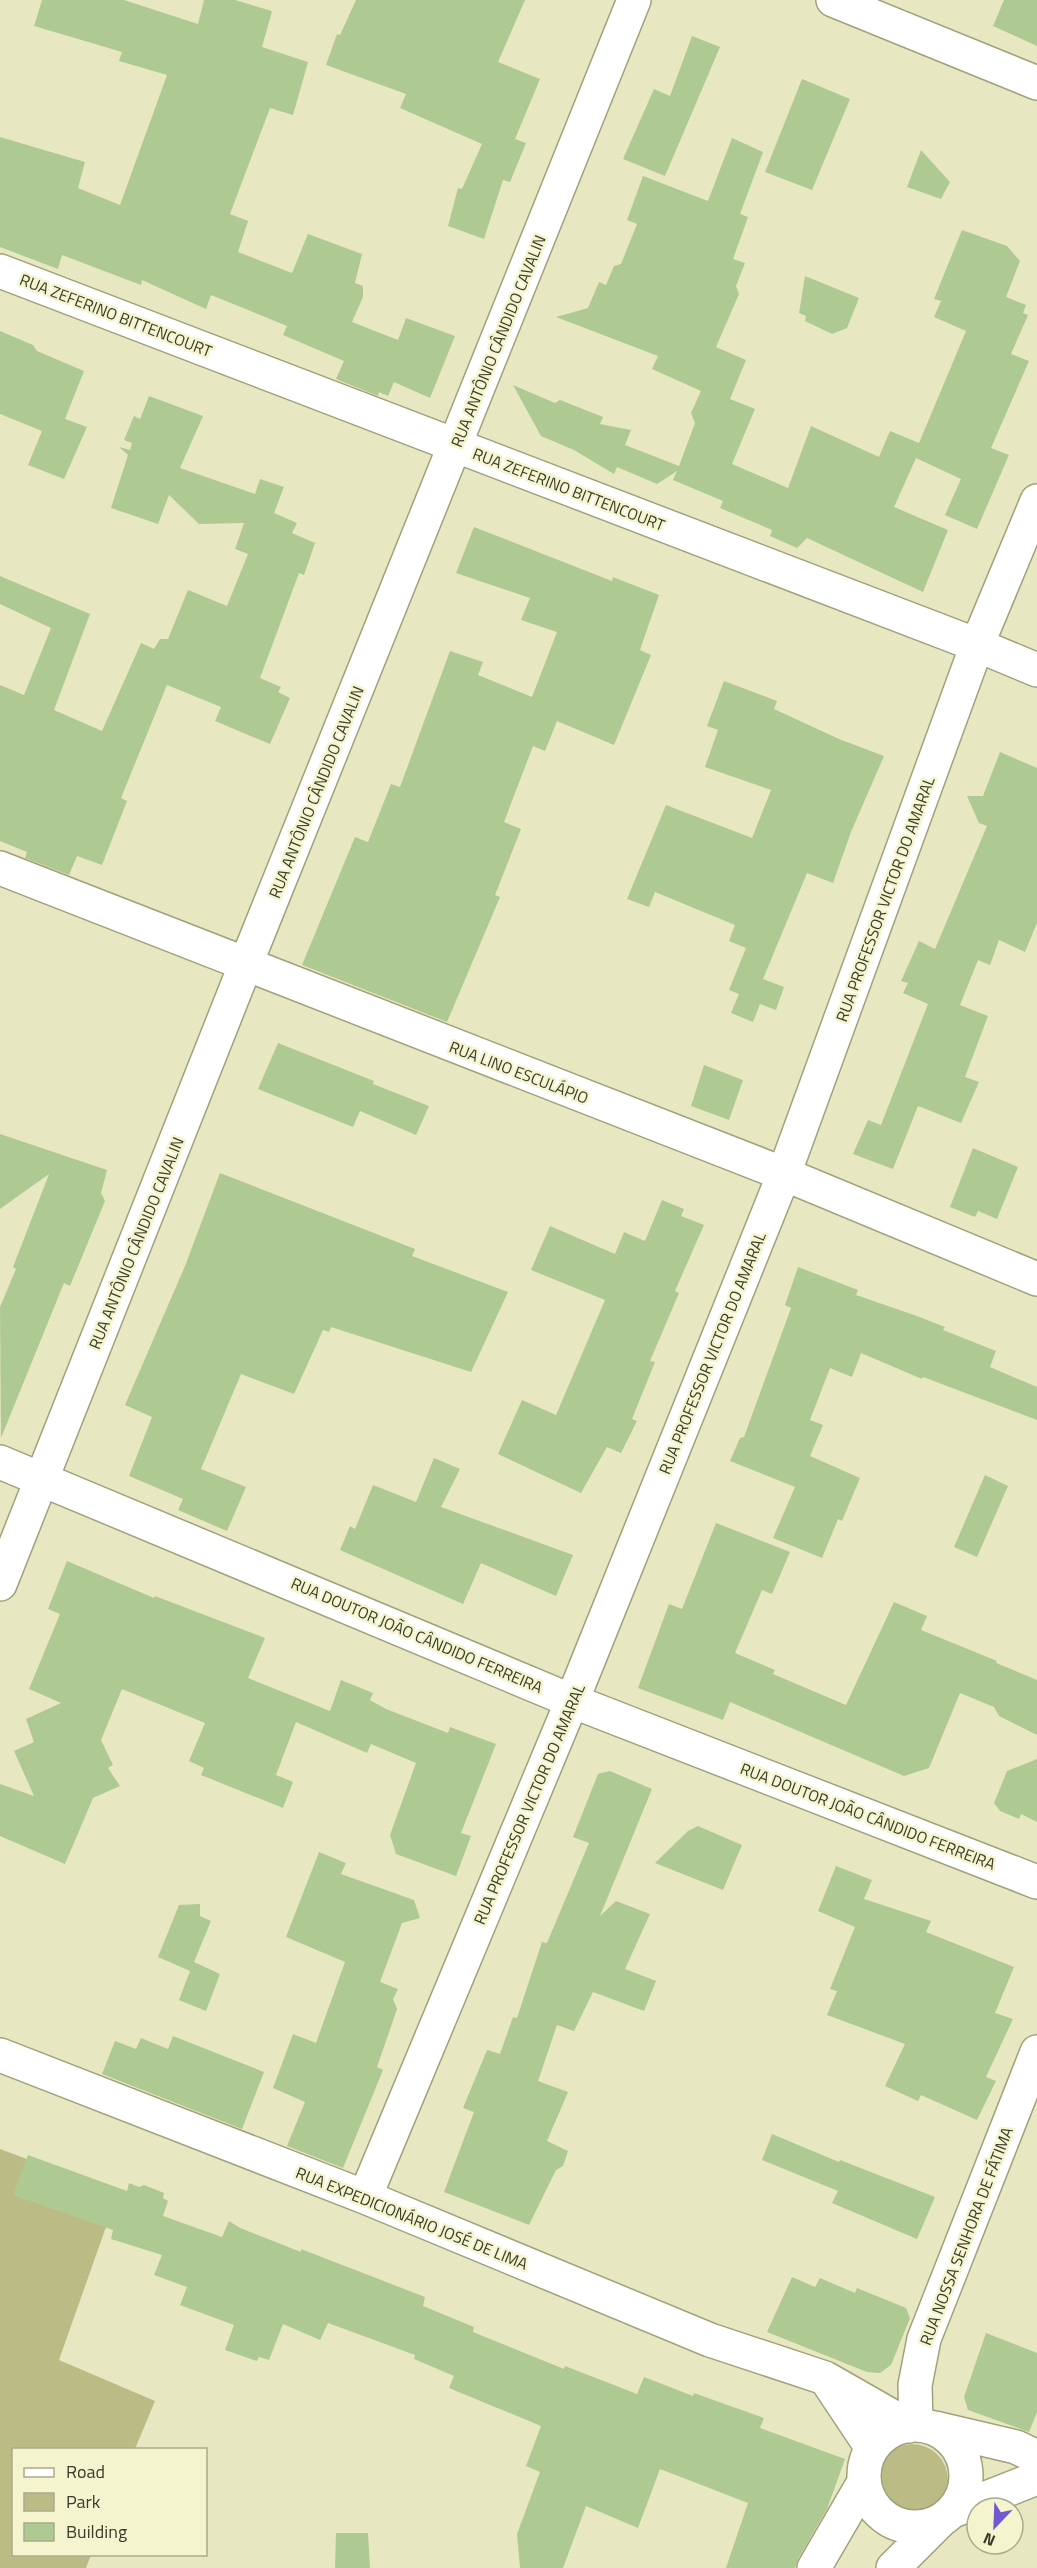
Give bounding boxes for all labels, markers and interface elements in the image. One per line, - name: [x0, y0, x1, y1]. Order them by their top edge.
- street label: RUA ANTÔNIO CÂNDIDO CAVALIN: [444, 231, 552, 451]
- street label: RUA ZEFERINO BITTENCOURT: [16, 267, 216, 363]
- street label: RUA ZEFERINO BITTENCOURT: [469, 441, 669, 537]
- street label: RUA ANTÔNIO CÂNDIDO CAVALIN: [262, 682, 370, 902]
- street label: RUA PROFESSOR VICTOR DO AMARAL: [829, 773, 941, 1025]
- street label: RUA LINO ESCULÁPIO: [446, 1034, 592, 1110]
- street label: RUA ANTÔNIO CÂNDIDO CAVALIN: [82, 1133, 190, 1353]
- street label: RUA PROFESSOR VICTOR DO AMARAL: [652, 1228, 772, 1478]
- street label: RUA DOUTOR JOÃO CÂNDIDO FERREIRA: [287, 1571, 547, 1699]
- street label: RUA PROFESSOR VICTOR DO AMARAL: [467, 1680, 591, 1928]
- street label: RUA DOUTOR JOÃO CÂNDIDO FERREIRA: [737, 1756, 999, 1876]
- street label: RUA NOSSA SENHORA DE FÁTIMA: [913, 2123, 1019, 2349]
- street label: RUA EXPEDICIONÁRIO JOSÉ DE LIMA: [292, 2160, 532, 2276]
- legend: [12, 2448, 207, 2556]
- text: Road: [66, 2458, 105, 2485]
- text: Park: [66, 2488, 101, 2515]
- north arrow: [965, 2496, 1025, 2556]
- text: Building: [66, 2518, 127, 2545]
- text: N: [979, 2527, 999, 2553]

